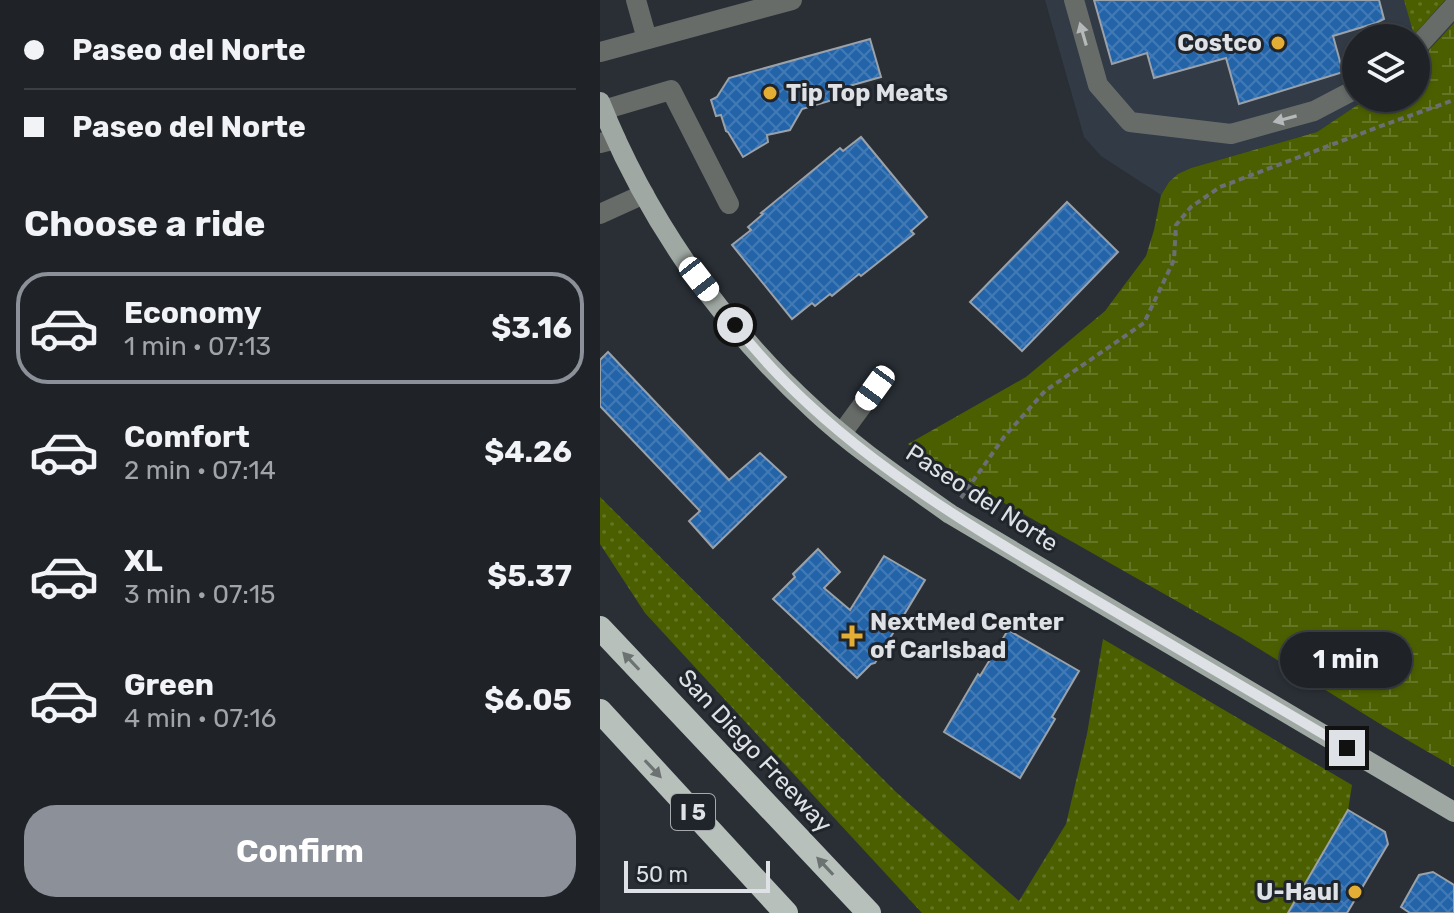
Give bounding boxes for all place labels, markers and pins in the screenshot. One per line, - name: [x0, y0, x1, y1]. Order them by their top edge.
- place label: Costco: [1177, 29, 1262, 57]
- marker: Costco: [1269, 34, 1287, 52]
- place label: Tip Top Meats: [786, 79, 948, 107]
- marker: Tip Top Meats: [761, 84, 779, 102]
- place label: NextMed Center of Carlsbad: [870, 608, 1064, 664]
- marker: NextMed Center of Carlsbad: [841, 625, 863, 647]
- place label: U-Haul: [1256, 878, 1339, 906]
- marker: U-Haul: [1346, 883, 1364, 901]

